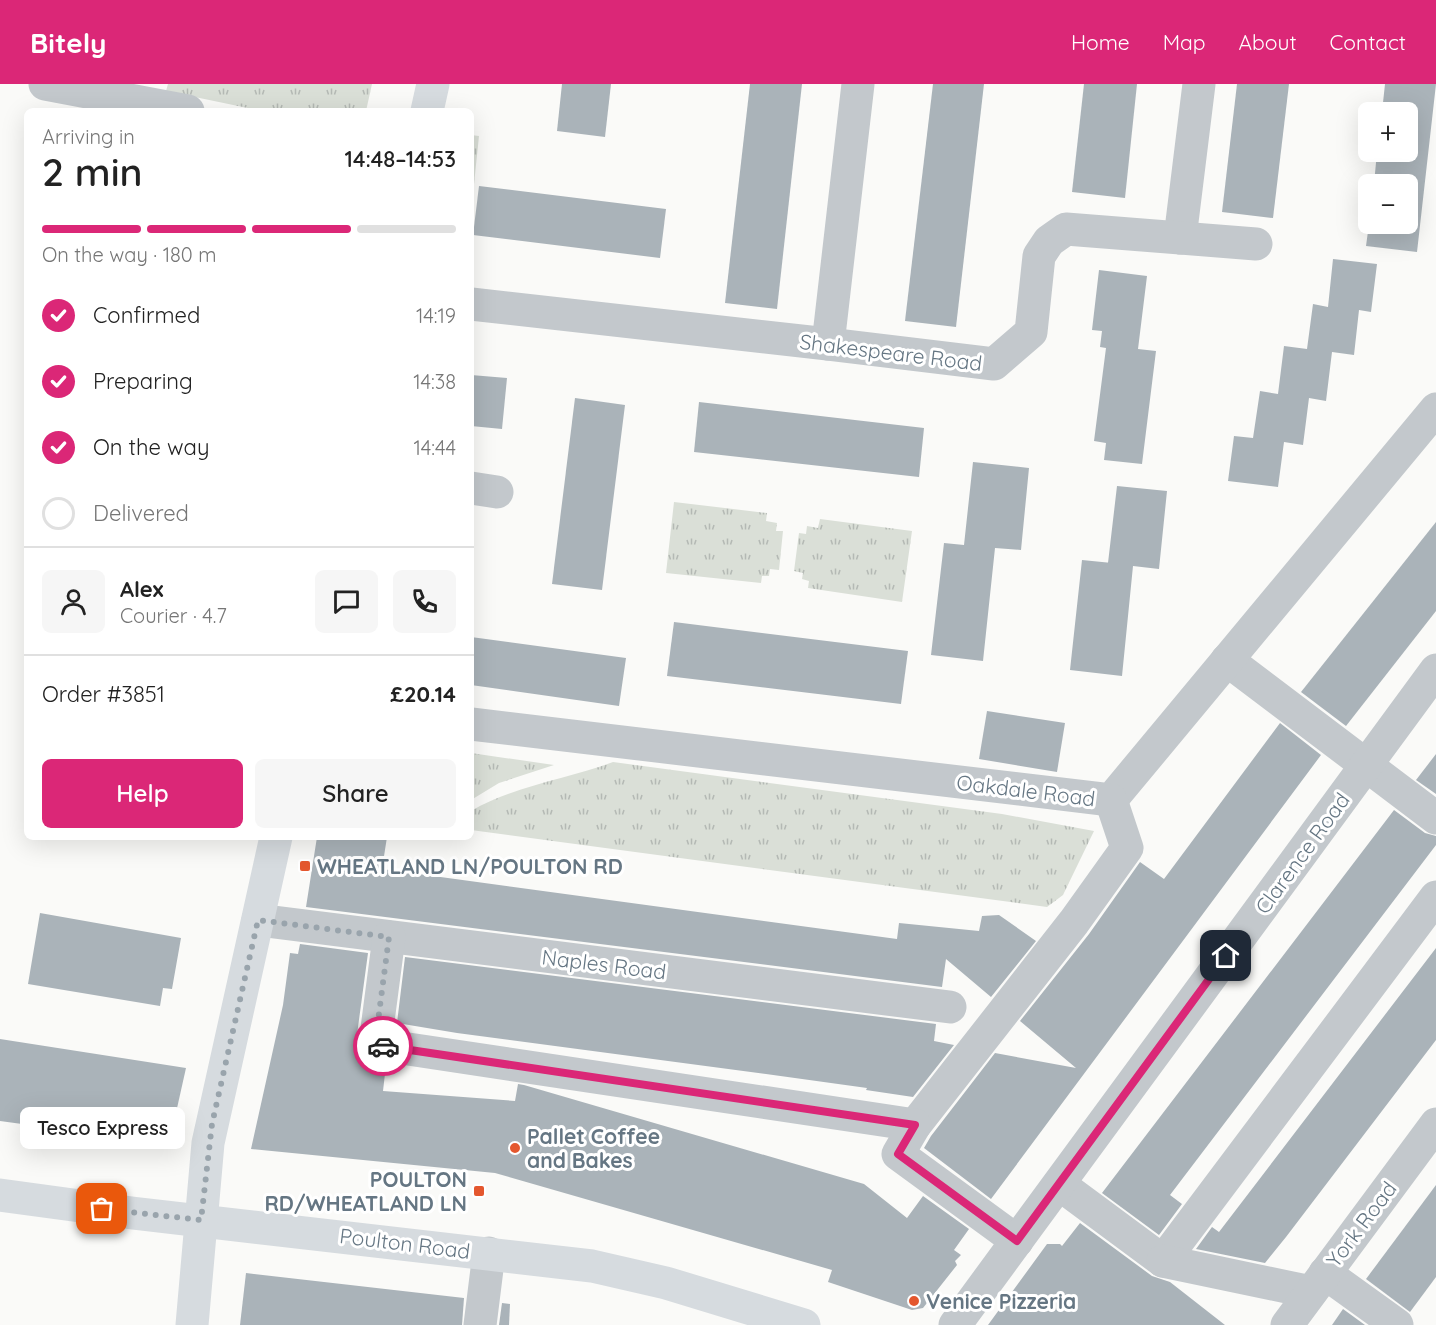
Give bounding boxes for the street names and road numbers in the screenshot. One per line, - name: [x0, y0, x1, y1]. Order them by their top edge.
- street label: Shakespeare Road: [798, 328, 984, 376]
- street label: Oakdale Road: [955, 769, 1097, 811]
- street label: Clarence Road: [1249, 787, 1355, 919]
- street label: Naples Road: [540, 943, 668, 985]
- street label: York Road: [1320, 1176, 1402, 1272]
- street label: Poulton Road: [338, 1222, 472, 1264]

